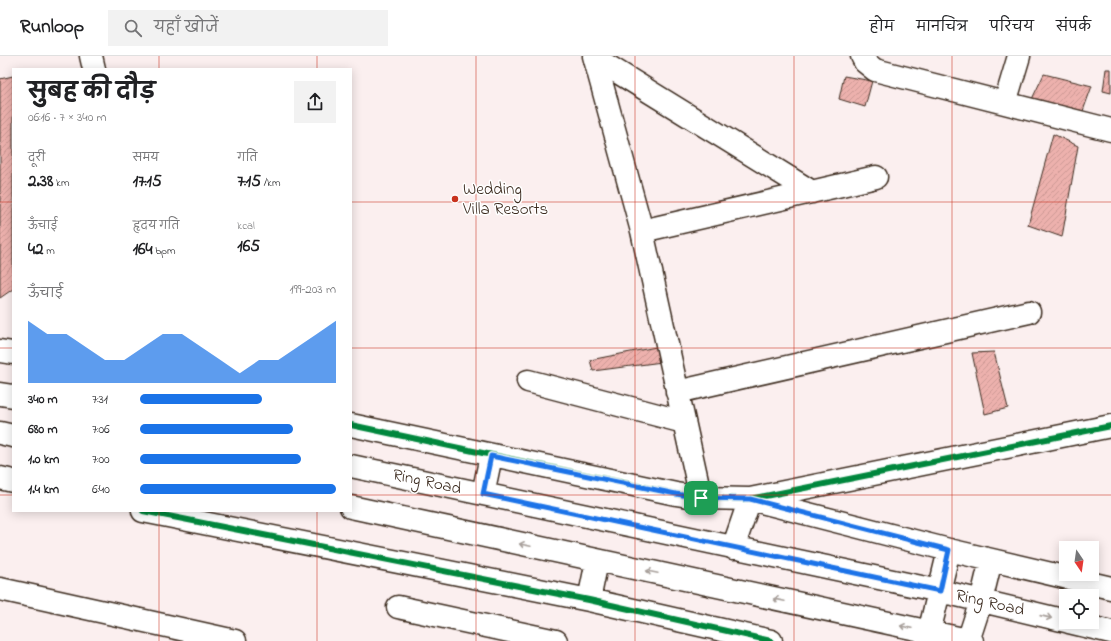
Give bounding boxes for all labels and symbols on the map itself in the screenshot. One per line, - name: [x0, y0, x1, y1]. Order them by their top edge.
- place label: Wedding Villa Resorts: [462, 177, 548, 222]
- marker: Wedding Villa Resorts: [450, 194, 460, 204]
- street label: Ring Road: [390, 463, 464, 504]
- pin: [684, 481, 718, 515]
- one-way arrow: [519, 540, 532, 548]
- north arrow: [1059, 541, 1099, 581]
- one-way arrow: [646, 568, 659, 576]
- street label: Ring Road: [953, 583, 1027, 625]
- one-way arrow: [773, 596, 786, 604]
- one-way arrow: [1039, 613, 1052, 621]
- one-way arrow: [900, 623, 913, 631]

